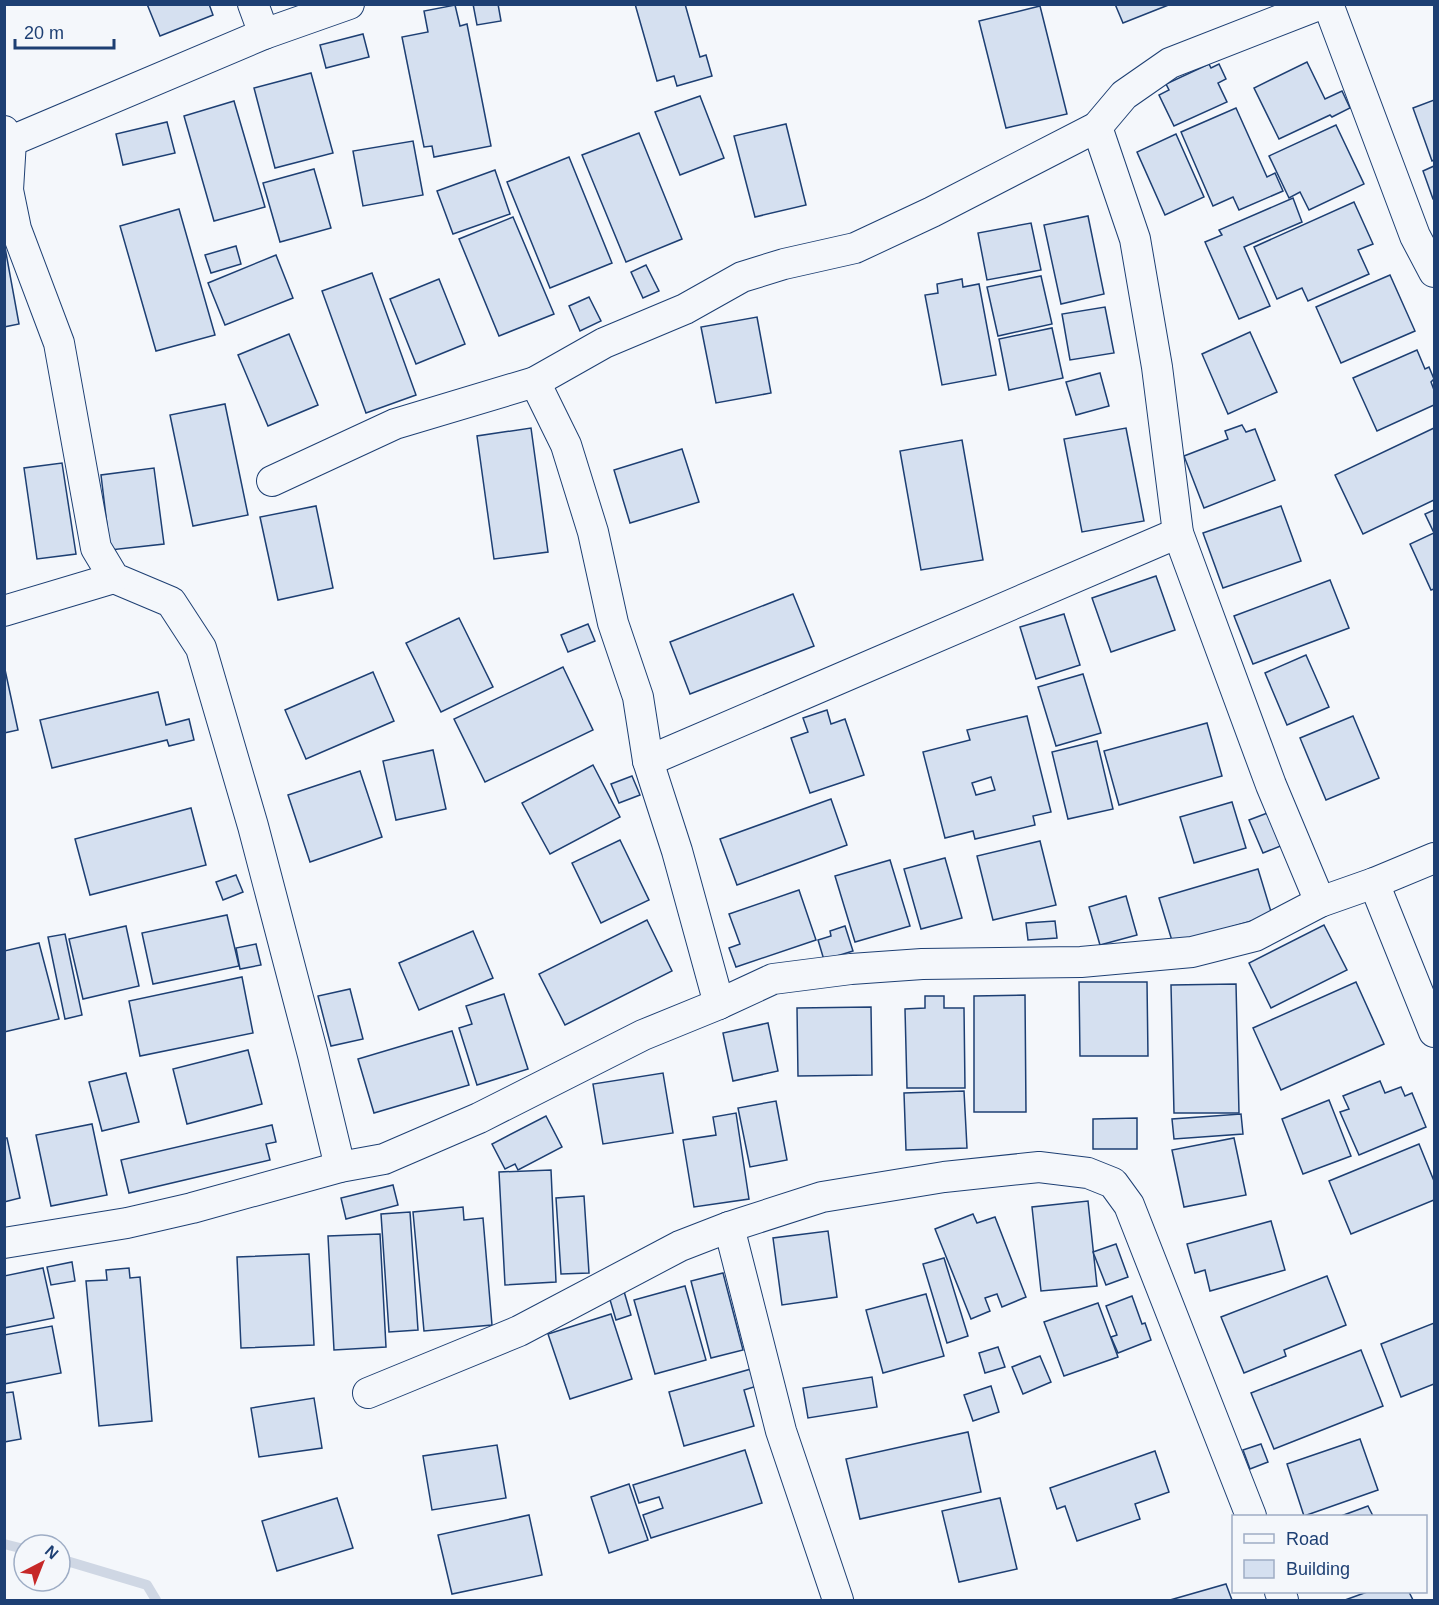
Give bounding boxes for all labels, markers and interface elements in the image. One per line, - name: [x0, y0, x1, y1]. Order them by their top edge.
- scale bar: [15, 12, 114, 50]
- text: 20 m: [24, 23, 64, 43]
- legend: [1232, 1515, 1427, 1593]
- text: Road: [1286, 1529, 1329, 1549]
- north arrow: [12, 1533, 72, 1593]
- text: N: [42, 1542, 62, 1562]
- text: Building: [1286, 1559, 1350, 1579]

